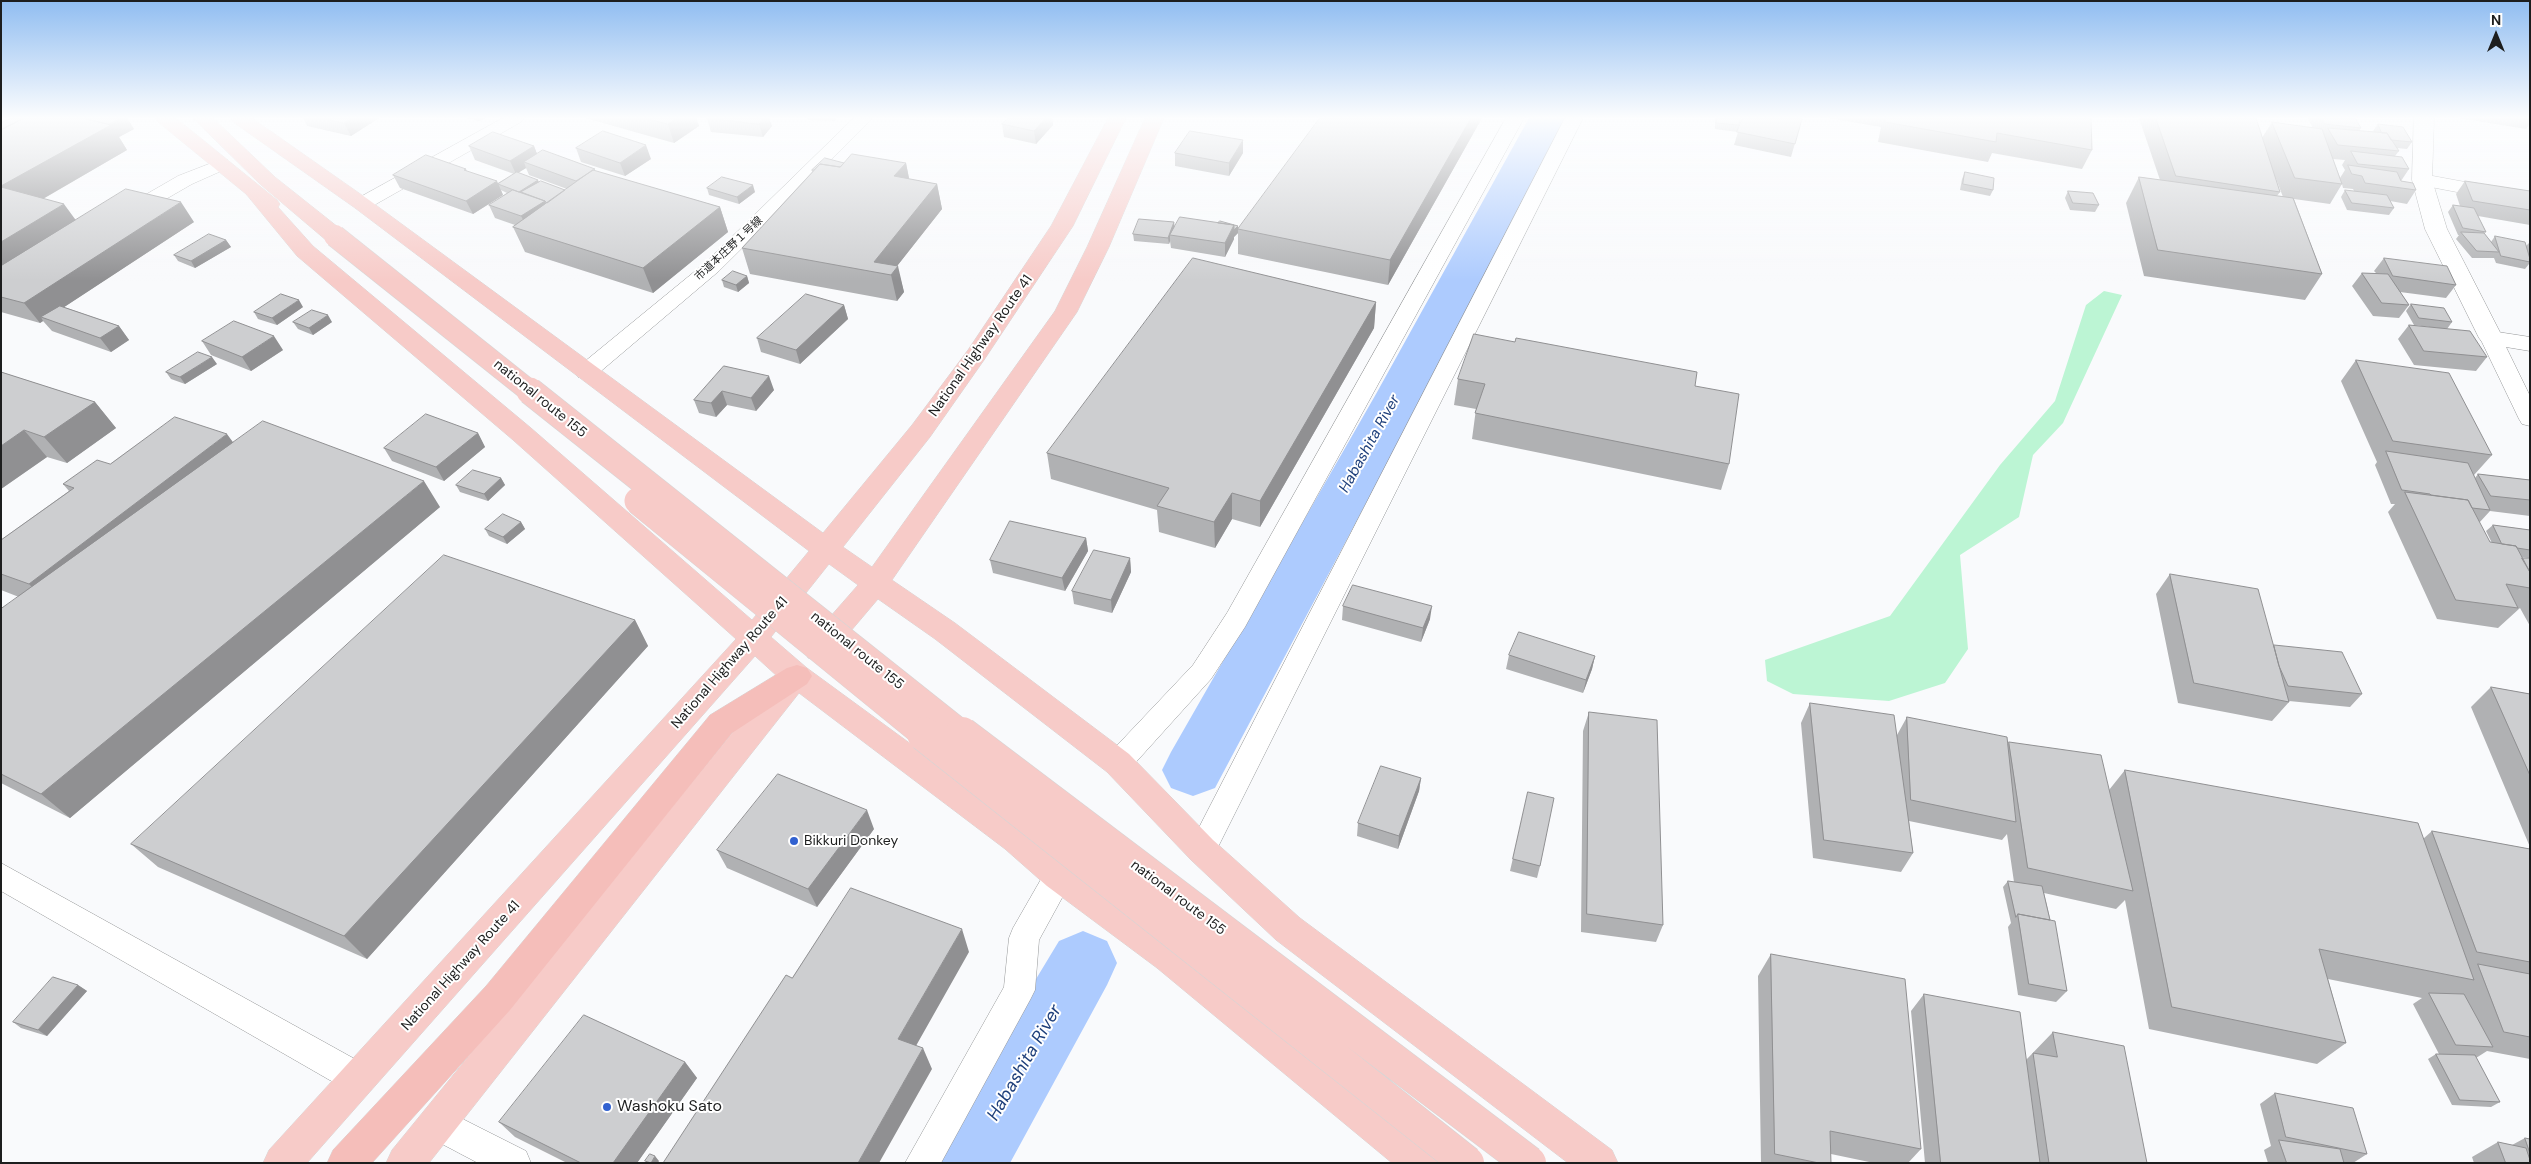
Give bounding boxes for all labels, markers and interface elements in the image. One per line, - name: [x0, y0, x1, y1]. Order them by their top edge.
- north arrow: [2471, 10, 2521, 60]
- text: N: [2491, 11, 2501, 29]
- street label: 市道本庄野１号線: [692, 214, 766, 284]
- street label: National Highway Route 41: [926, 272, 1036, 420]
- street label: national route 155: [490, 356, 590, 442]
- water label: Habashita River: [1336, 392, 1404, 496]
- street label: National Highway Route 41: [668, 594, 792, 732]
- street label: national route 155: [807, 608, 907, 694]
- place label: Bikkuri Donkey: [804, 833, 898, 849]
- marker: Bikkuri Donkey: [788, 835, 800, 847]
- street label: national route 155: [1127, 857, 1229, 939]
- street label: National Highway Route 41: [398, 898, 524, 1034]
- water label: Habashita River: [983, 1001, 1067, 1125]
- place label: Washoku Sato: [617, 1097, 722, 1117]
- marker: Washoku Sato: [601, 1101, 613, 1113]

